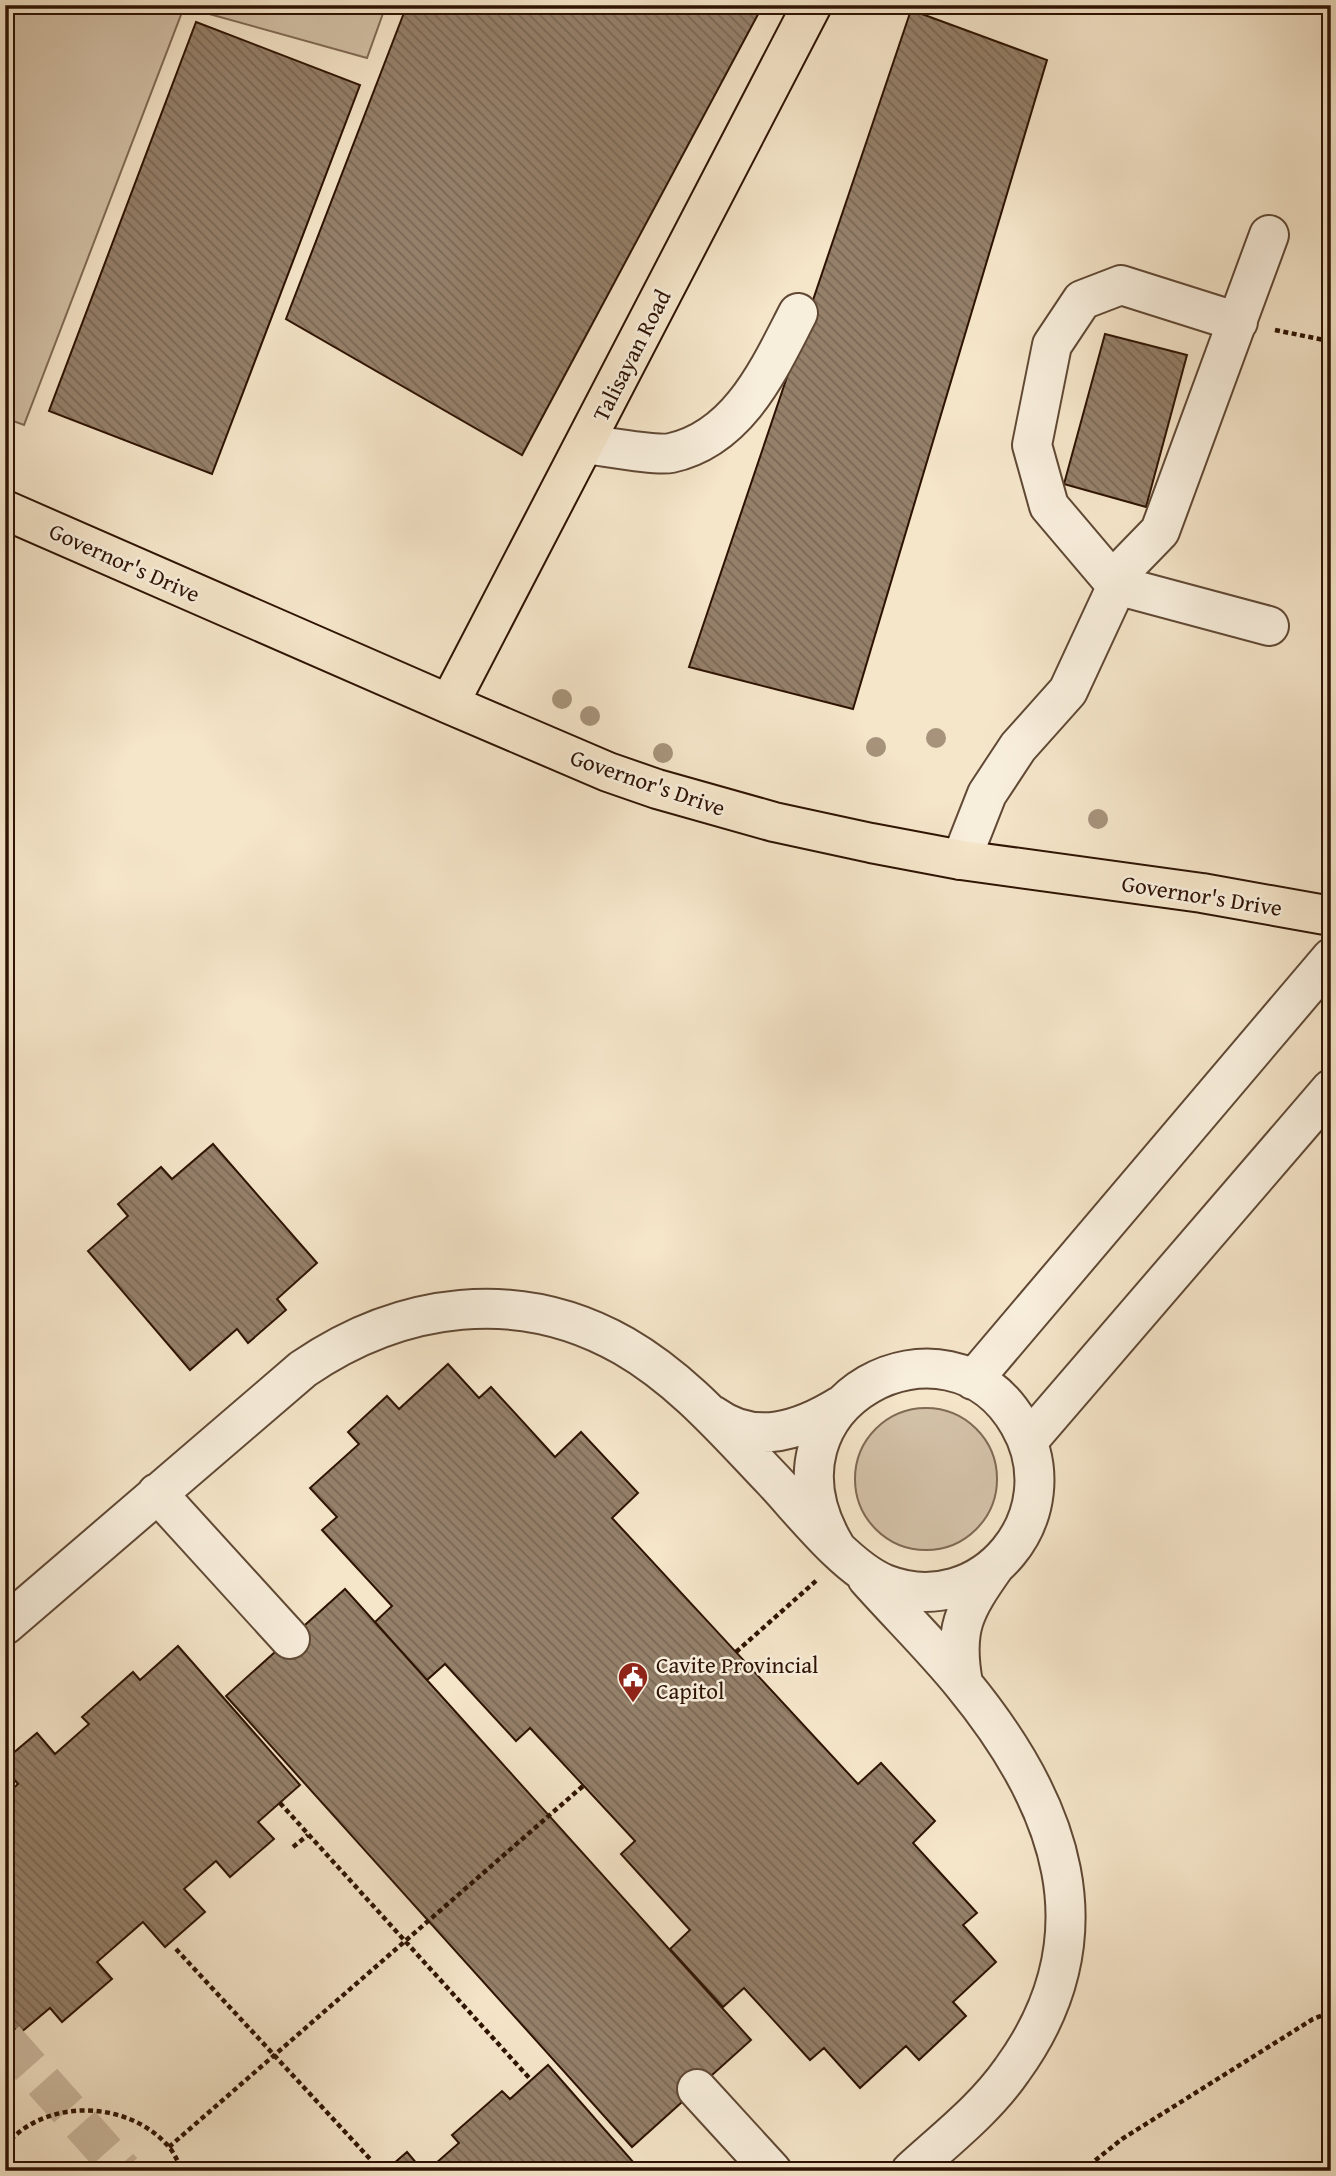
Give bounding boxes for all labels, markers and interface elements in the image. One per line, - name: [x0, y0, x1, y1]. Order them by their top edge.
- street label: Talisayan Road: [584, 283, 679, 427]
- street label: Governor's Drive: [44, 514, 206, 610]
- street label: Governor's Drive: [566, 740, 730, 824]
- street label: Governor's Drive: [1119, 866, 1285, 924]
- place label: Cavite Provincial Capitol: [656, 1648, 819, 1707]
- public building icon: Cavite Provincial Capitol: [616, 1660, 650, 1704]

